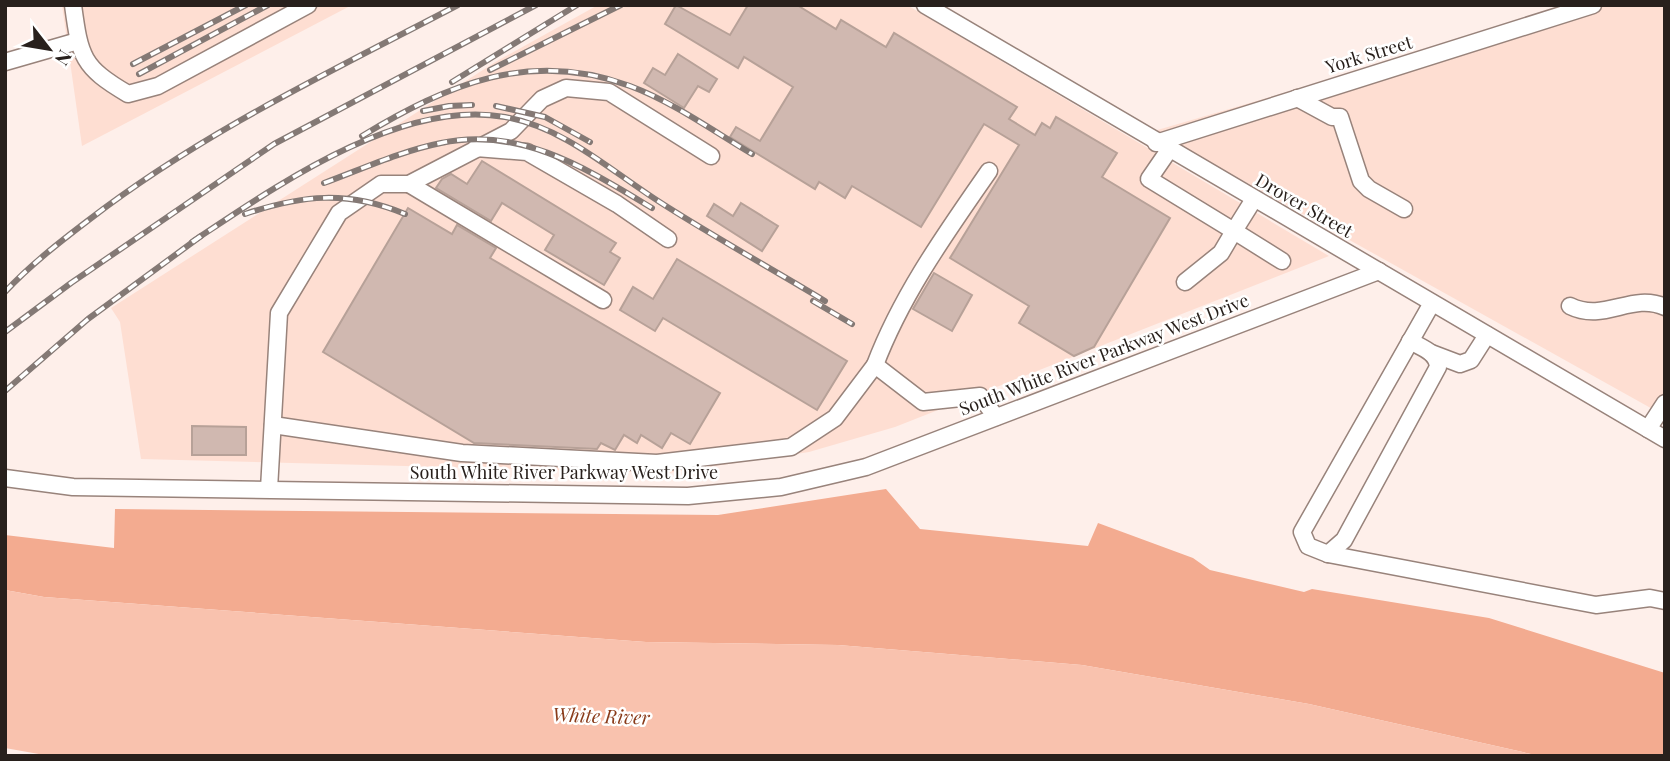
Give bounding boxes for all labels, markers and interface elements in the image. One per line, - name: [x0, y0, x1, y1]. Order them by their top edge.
- north arrow: [14, 14, 84, 84]
- street label: York Street: [1321, 29, 1416, 79]
- text: N: [50, 46, 79, 71]
- street label: Drover Street: [1251, 168, 1358, 243]
- street label: South White River Parkway West Drive: [955, 288, 1252, 421]
- street label: South White River Parkway West Drive: [410, 460, 718, 484]
- water label: White River: [552, 700, 651, 730]

